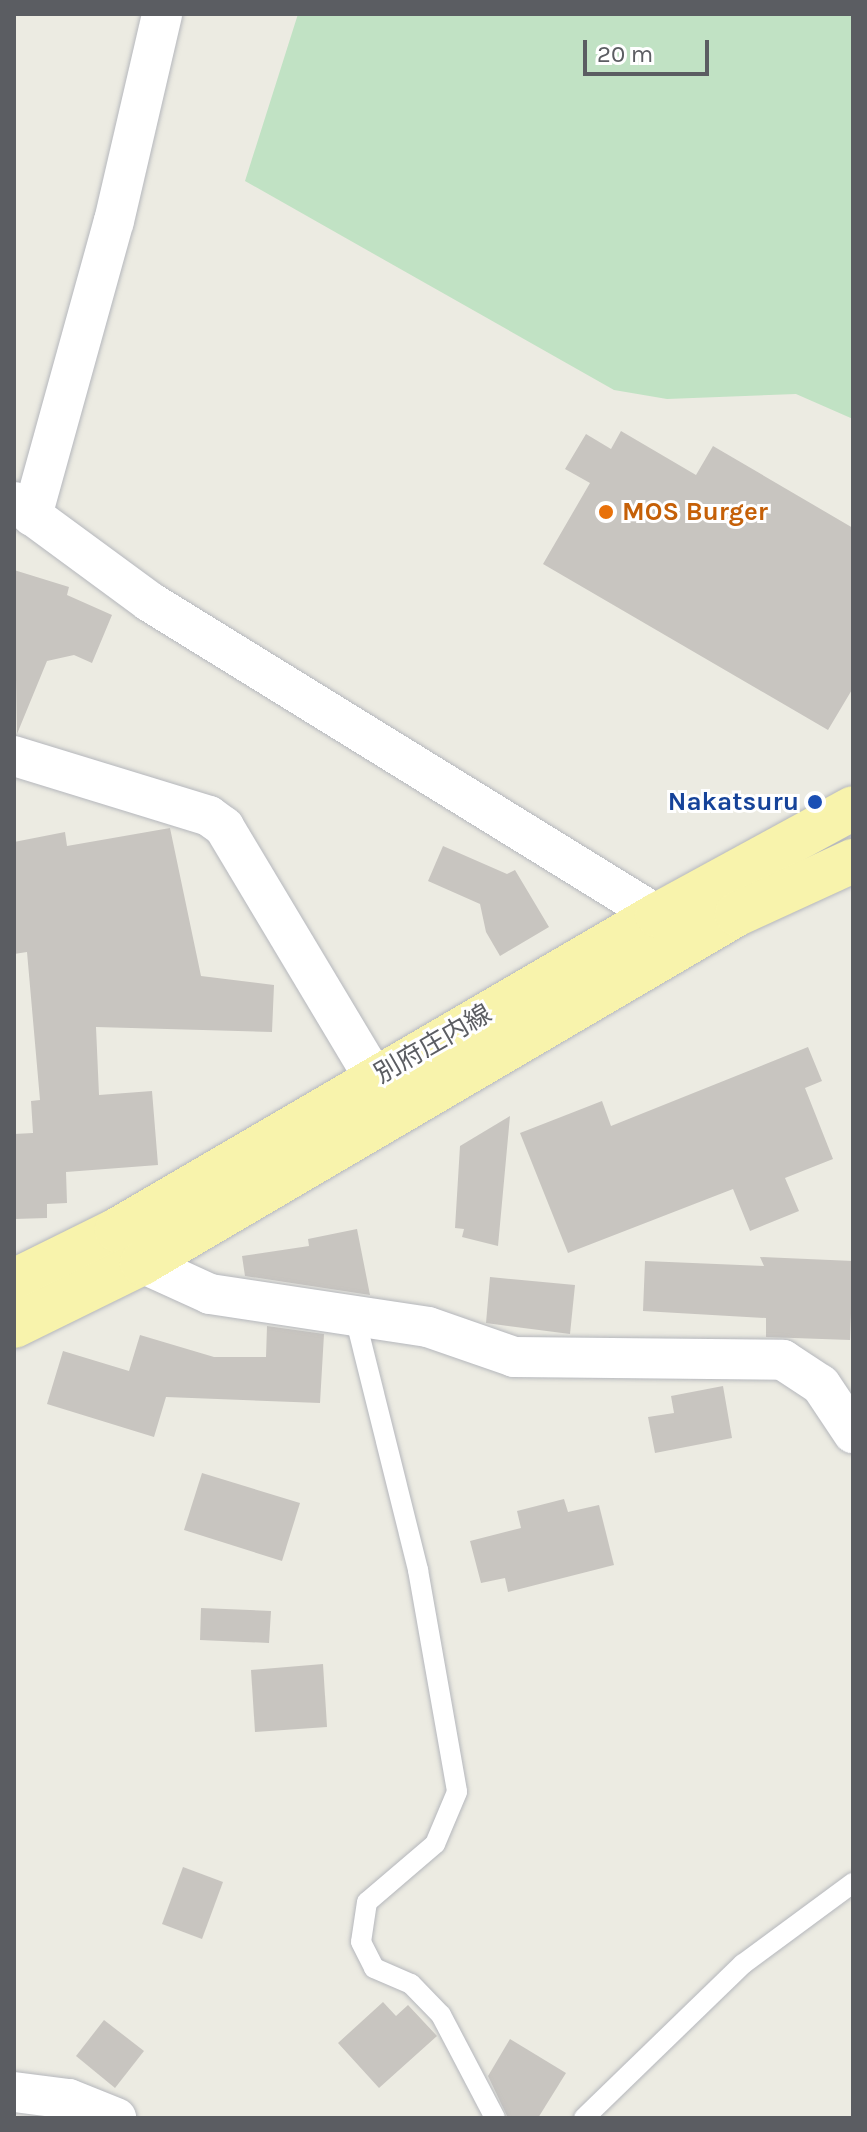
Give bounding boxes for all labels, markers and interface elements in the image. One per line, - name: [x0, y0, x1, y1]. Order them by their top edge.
- scale bar: [587, 24, 713, 74]
- text: 20 m: [597, 40, 653, 68]
- place label: MOS Burger: [622, 496, 768, 528]
- marker: MOS Burger: [597, 503, 615, 521]
- place label: Nakatsuru: [668, 786, 799, 818]
- marker: Nakatsuru: [806, 793, 824, 811]
- street label: 別府庄内線: [369, 998, 497, 1090]

